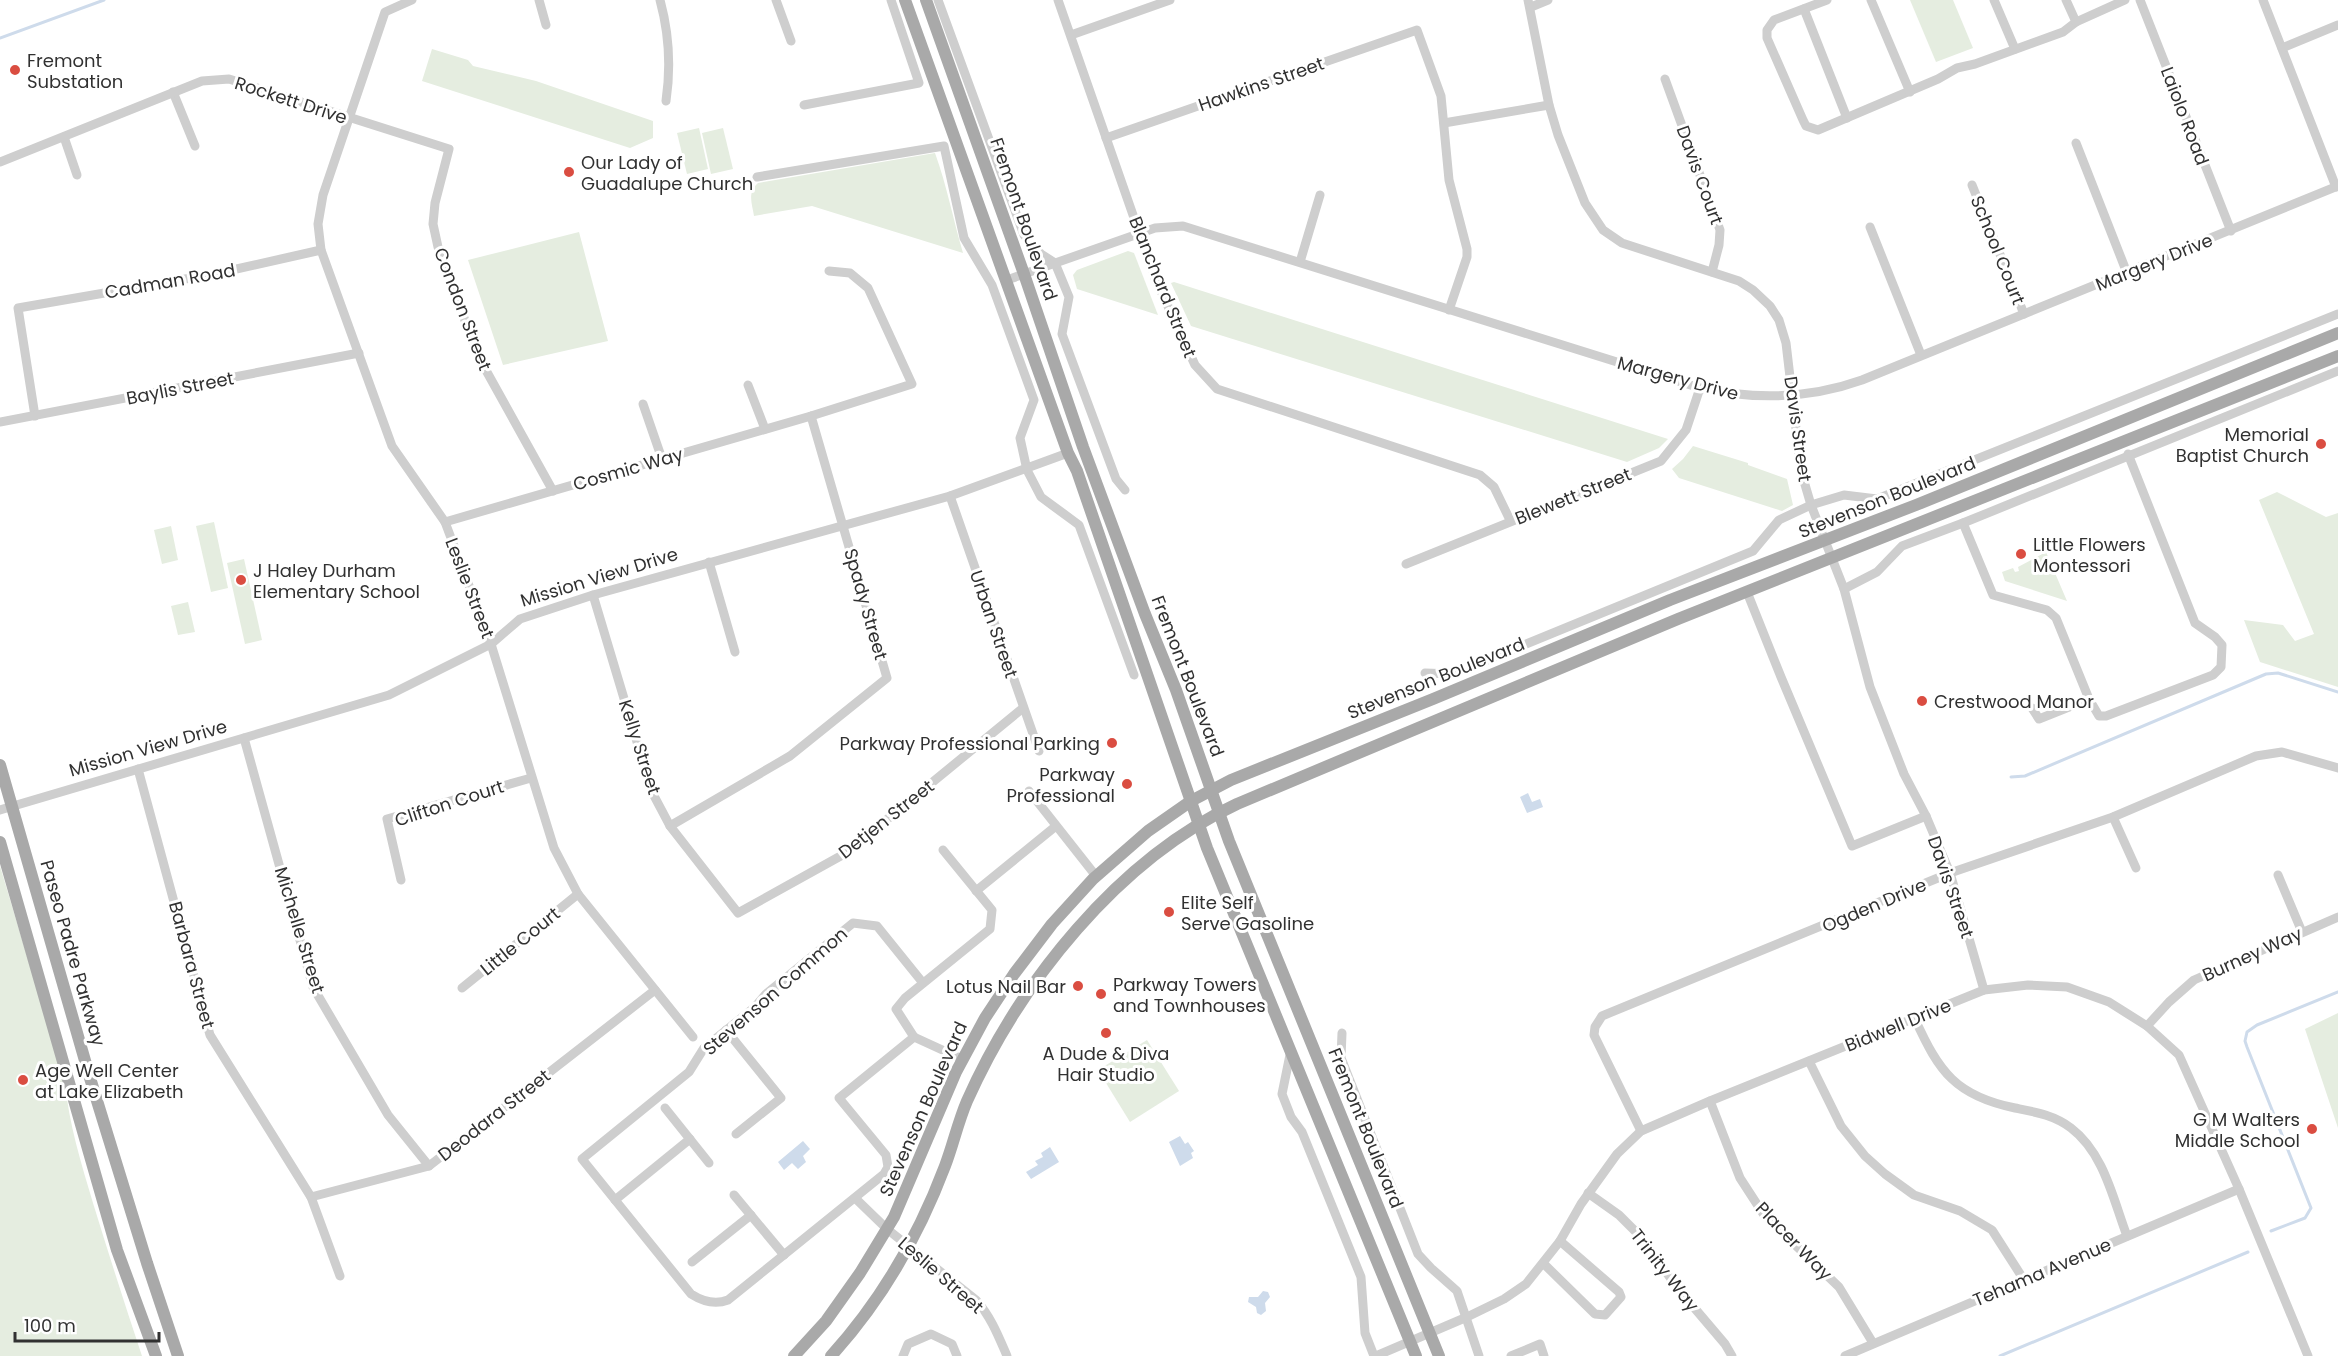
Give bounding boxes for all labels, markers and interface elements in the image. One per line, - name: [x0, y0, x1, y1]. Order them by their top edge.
- place label: Fremont Substation: [27, 48, 123, 94]
- street label: Hawkins Street: [1195, 51, 1327, 117]
- marker: Fremont Substation: [8, 63, 22, 77]
- street label: Laiolo Road: [2155, 63, 2215, 169]
- street label: Rockett Drive: [232, 70, 350, 130]
- street label: Davis Court: [1670, 122, 1730, 228]
- street label: Fremont Boulevard: [984, 134, 1064, 304]
- place label: Our Lady of Guadalupe Church: [581, 150, 753, 196]
- marker: Our Lady of Guadalupe Church: [562, 165, 576, 179]
- street label: School Court: [1965, 192, 2031, 308]
- street label: Blanchard Street: [1123, 213, 1203, 361]
- street label: Margery Drive: [2092, 227, 2216, 297]
- street label: Condon Street: [428, 244, 498, 374]
- street label: Cadman Road: [103, 257, 237, 305]
- street label: Margery Drive: [1615, 350, 1741, 406]
- street label: Baylis Street: [124, 365, 236, 411]
- street label: Davis Street: [1778, 375, 1818, 483]
- place label: Memorial Baptist Church: [2176, 422, 2309, 468]
- marker: Memorial Baptist Church: [2314, 437, 2328, 451]
- street label: Cosmic Way: [570, 441, 686, 497]
- street label: Stevenson Boulevard: [1795, 450, 1979, 544]
- street label: Blewett Street: [1511, 461, 1635, 531]
- place label: Little Flowers Montessori: [2033, 532, 2146, 578]
- street label: Leslie Street: [439, 534, 501, 642]
- street label: Mission View Drive: [517, 541, 681, 613]
- street label: Spady Street: [838, 545, 894, 663]
- marker: Little Flowers Montessori: [2014, 547, 2028, 561]
- place label: J Haley Durham Elementary School: [253, 558, 420, 604]
- street label: Urban Street: [964, 567, 1024, 681]
- marker: J Haley Durham Elementary School: [234, 573, 248, 587]
- street label: Fremont Boulevard: [1146, 592, 1230, 760]
- street label: Stevenson Boulevard: [1344, 631, 1528, 725]
- place label: Crestwood Manor: [1934, 689, 2094, 714]
- marker: Crestwood Manor: [1915, 694, 1929, 708]
- street label: Kelly Street: [613, 696, 667, 798]
- street label: Mission View Drive: [66, 713, 230, 783]
- place label: Parkway Professional Parking: [839, 731, 1100, 756]
- marker: Parkway Professional Parking: [1105, 736, 1119, 750]
- place label: Parkway Professional: [1006, 762, 1115, 808]
- street label: Clifton Court: [391, 774, 507, 832]
- street label: Detjen Street: [833, 774, 939, 864]
- marker: Parkway Professional: [1120, 777, 1134, 791]
- street label: Davis Street: [1922, 833, 1980, 941]
- street label: Paseo Padre Parkway: [34, 857, 112, 1049]
- street label: Michelle Street: [269, 864, 331, 996]
- street label: Ogden Drive: [1818, 872, 1930, 938]
- place label: Elite Self Serve Gasoline: [1181, 890, 1314, 936]
- street label: Barbara Street: [163, 899, 221, 1031]
- street label: Little Court: [475, 901, 565, 981]
- marker: Elite Self Serve Gasoline: [1162, 905, 1176, 919]
- street label: Stevenson Common: [697, 921, 853, 1061]
- street label: Burney Way: [2198, 921, 2306, 987]
- place label: Parkway Towers and Townhouses: [1113, 972, 1266, 1018]
- place label: Lotus Nail Bar: [946, 974, 1066, 999]
- marker: Lotus Nail Bar: [1071, 979, 1085, 993]
- marker: Parkway Towers and Townhouses: [1094, 987, 1108, 1001]
- street label: Bidwell Drive: [1841, 992, 1955, 1058]
- street label: Stevenson Boulevard: [873, 1018, 973, 1200]
- marker: A Dude & Diva Hair Studio: [1099, 1026, 1113, 1040]
- place label: A Dude & Diva Hair Studio: [1043, 1041, 1169, 1087]
- street label: Fremont Boulevard: [1322, 1044, 1410, 1212]
- place label: Age Well Center at Lake Elizabeth: [35, 1058, 184, 1104]
- street label: Deodara Street: [433, 1063, 555, 1167]
- marker: Age Well Center at Lake Elizabeth: [16, 1073, 30, 1087]
- place label: G M Walters Middle School: [2175, 1107, 2300, 1153]
- marker: G M Walters Middle School: [2305, 1122, 2319, 1136]
- street label: Placer Way: [1750, 1196, 1838, 1286]
- street label: Trinity Way: [1625, 1224, 1705, 1316]
- street label: Leslie Street: [893, 1231, 989, 1319]
- street label: Tehama Avenue: [1969, 1232, 2115, 1312]
- scale bar: [15, 1305, 159, 1343]
- text: 100 m: [24, 1313, 76, 1338]

